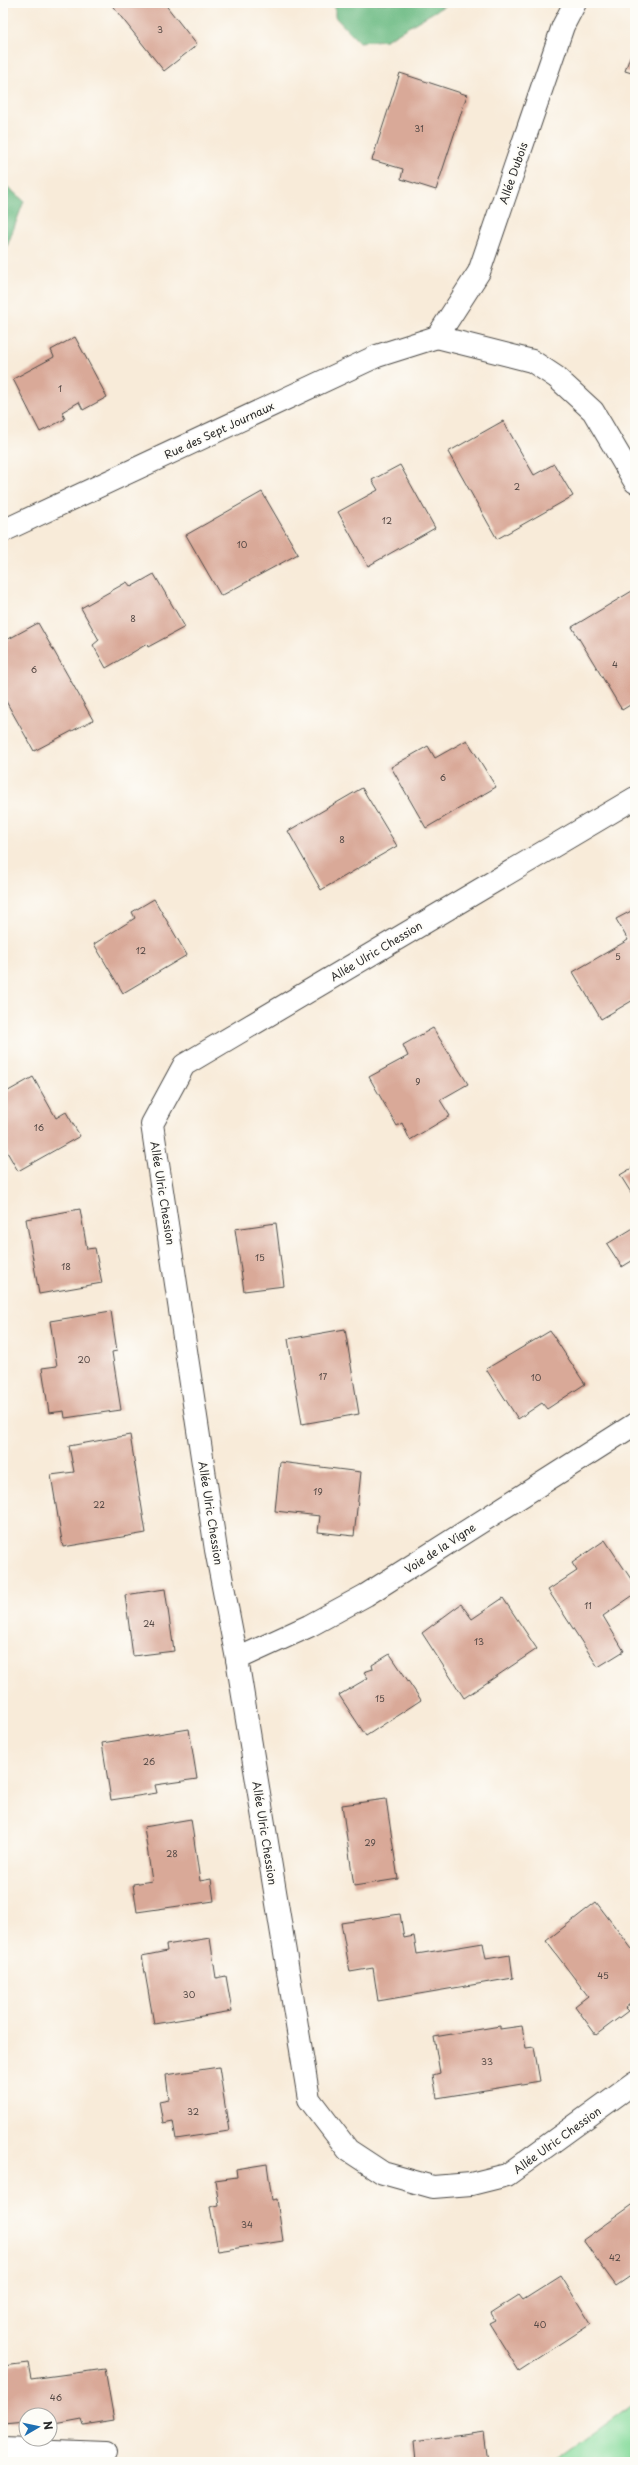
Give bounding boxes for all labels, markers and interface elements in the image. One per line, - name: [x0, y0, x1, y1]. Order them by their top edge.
- house number: 3: [157, 22, 163, 36]
- house number: 31: [414, 121, 424, 135]
- street label: Allée Dubois: [494, 140, 532, 206]
- house number: 1: [58, 381, 62, 395]
- street label: Rue des Sept Journaux: [161, 397, 277, 463]
- house number: 2: [514, 479, 520, 493]
- house number: 12: [382, 513, 392, 527]
- house number: 10: [237, 537, 248, 551]
- house number: 8: [130, 611, 136, 625]
- house number: 4: [612, 657, 618, 671]
- house number: 6: [31, 662, 37, 676]
- house number: 6: [440, 770, 446, 784]
- house number: 8: [339, 832, 345, 846]
- street label: Allée Ulric Chession: [327, 917, 425, 985]
- house number: 12: [136, 943, 146, 957]
- house number: 5: [615, 949, 621, 963]
- house number: 9: [415, 1074, 421, 1088]
- house number: 16: [34, 1120, 44, 1134]
- street label: Allée Ulric Chession: [146, 1140, 180, 1246]
- house number: 15: [255, 1250, 265, 1264]
- house number: 18: [61, 1259, 71, 1273]
- house number: 20: [78, 1352, 91, 1366]
- house number: 17: [319, 1369, 328, 1383]
- house number: 10: [531, 1370, 542, 1384]
- street label: Allée Ulric Chession: [194, 1460, 228, 1566]
- house number: 19: [313, 1484, 323, 1498]
- house number: 22: [93, 1497, 105, 1511]
- street label: Voie de la Vigne: [401, 1519, 479, 1577]
- house number: 11: [584, 1598, 592, 1612]
- house number: 24: [143, 1616, 155, 1630]
- house number: 13: [474, 1634, 484, 1648]
- house number: 15: [375, 1691, 385, 1705]
- house number: 26: [143, 1754, 155, 1768]
- street label: Allée Ulric Chession: [248, 1780, 282, 1886]
- house number: 29: [364, 1835, 376, 1849]
- house number: 28: [166, 1846, 178, 1860]
- house number: 45: [597, 1968, 609, 1982]
- house number: 30: [183, 1987, 196, 2001]
- house number: 33: [481, 2054, 493, 2068]
- street label: Allée Ulric Chession: [510, 2102, 604, 2178]
- house number: 32: [187, 2104, 199, 2118]
- house number: 34: [241, 2217, 253, 2231]
- house number: 42: [609, 2250, 621, 2264]
- house number: 40: [534, 2317, 547, 2331]
- house number: 46: [50, 2390, 62, 2404]
- north arrow: [18, 2407, 58, 2447]
- text: N: [39, 2420, 57, 2431]

